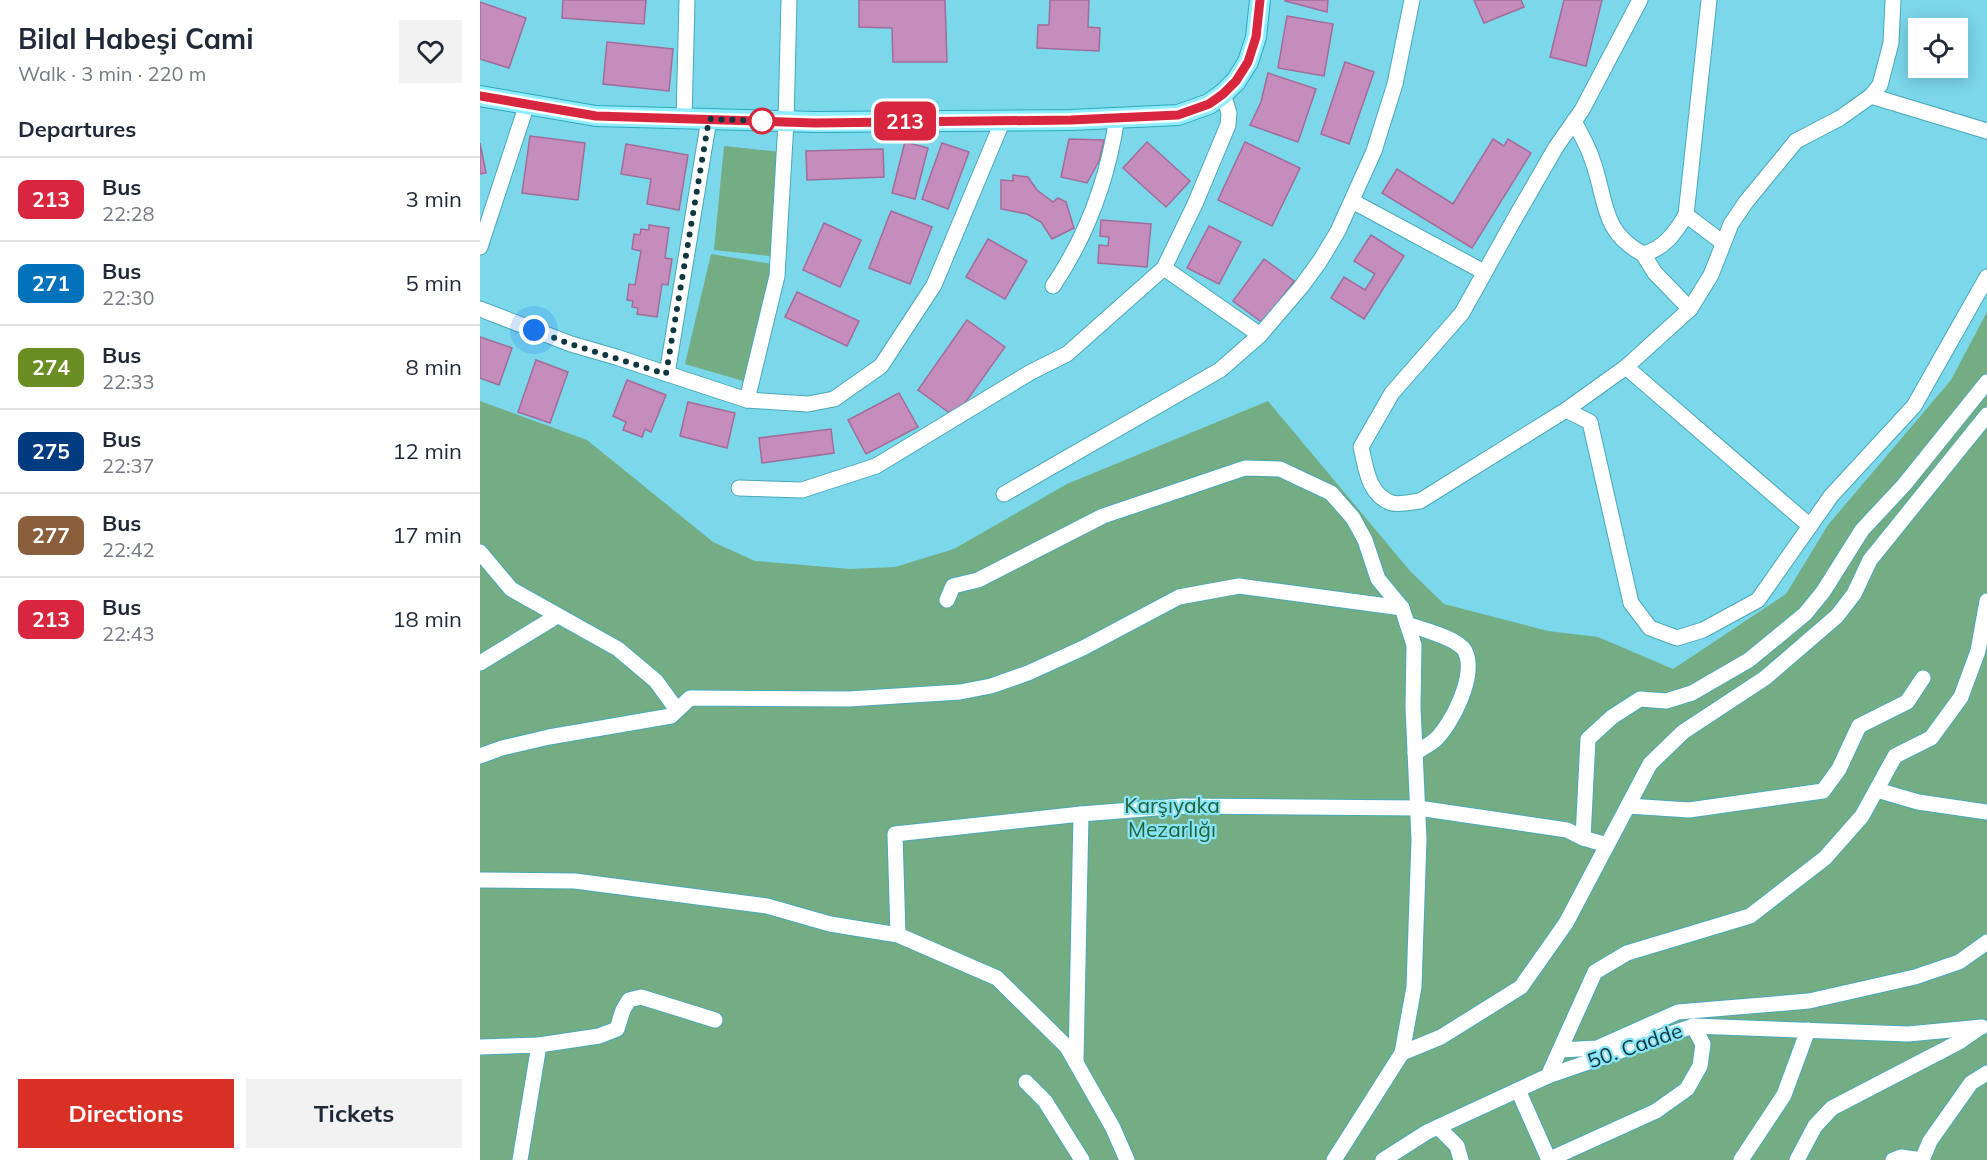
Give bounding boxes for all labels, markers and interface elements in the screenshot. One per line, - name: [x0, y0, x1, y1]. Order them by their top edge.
- map controls: [1908, 18, 1968, 78]
- button: locate: [1908, 18, 1968, 78]
- button: heart: [399, 20, 462, 83]
- text: Bilal Habeşi Cami: [18, 21, 254, 56]
- text: Walk · 3 min · 220 m: [18, 61, 206, 86]
- line badge: 213: [870, 102, 940, 140]
- unlabelled marker: [749, 108, 775, 134]
- text: 213: [886, 108, 924, 134]
- text: Departures: [18, 115, 136, 143]
- text: Bus: [102, 173, 141, 201]
- text: 3 min: [406, 185, 462, 213]
- text: 213: [32, 186, 70, 212]
- text: 22:28: [102, 201, 155, 226]
- text: Bus: [102, 257, 141, 285]
- text: 5 min: [406, 269, 462, 297]
- text: 271: [32, 270, 70, 296]
- text: 22:30: [102, 285, 155, 310]
- your location: [519, 315, 549, 345]
- text: Bus: [102, 341, 141, 369]
- text: 8 min: [406, 353, 462, 381]
- text: 274: [32, 354, 70, 380]
- text: 22:33: [102, 369, 155, 394]
- text: Bus: [102, 425, 141, 453]
- text: 12 min: [392, 437, 462, 465]
- text: 275: [32, 438, 70, 464]
- text: 22:37: [102, 453, 155, 478]
- text: Bus: [102, 509, 141, 537]
- text: 17 min: [392, 521, 462, 549]
- text: 277: [32, 522, 70, 548]
- text: 22:42: [102, 537, 155, 562]
- text: Bus: [102, 593, 141, 621]
- text: 18 min: [392, 605, 462, 633]
- text: 213: [32, 606, 70, 632]
- text: 22:43: [102, 621, 155, 646]
- park label: Karşıyaka Mezarlığı: [1124, 792, 1220, 842]
- street label: 50. Cadde: [1584, 1017, 1686, 1073]
- button: Directions: [18, 1079, 234, 1148]
- button: Tickets: [246, 1079, 462, 1148]

